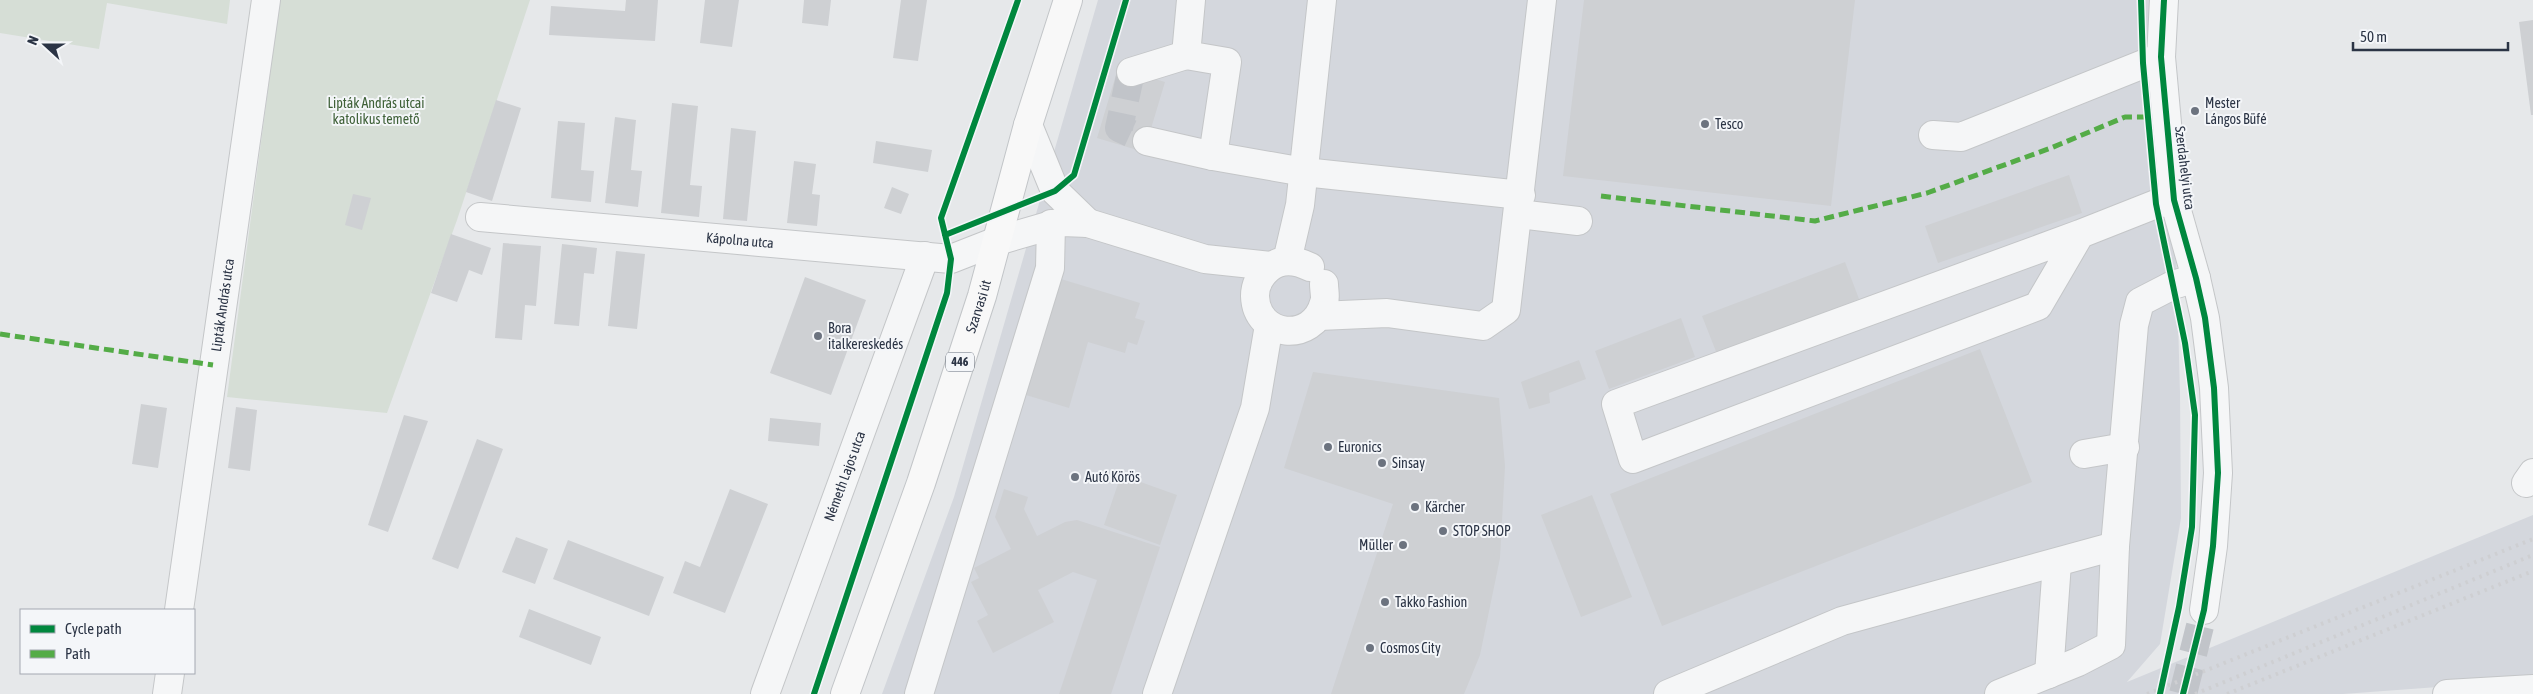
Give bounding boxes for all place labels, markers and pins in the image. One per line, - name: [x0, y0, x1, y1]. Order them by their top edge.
- place label: Mester Lángos Büfé: [2205, 95, 2267, 127]
- marker: Mester Lángos Büfé: [2189, 105, 2201, 117]
- place label: Tesco: [1715, 116, 1743, 132]
- marker: Tesco: [1699, 118, 1711, 130]
- place label: Bora italkereskedés: [828, 320, 903, 352]
- marker: Bora italkereskedés: [812, 330, 824, 342]
- place label: Euronics: [1338, 439, 1382, 455]
- marker: Euronics: [1322, 441, 1334, 453]
- place label: Sinsay: [1392, 455, 1425, 471]
- marker: Sinsay: [1376, 457, 1388, 469]
- place label: Autó Körös: [1085, 469, 1140, 485]
- marker: Autó Körös: [1069, 471, 1081, 483]
- place label: Kärcher: [1425, 499, 1466, 515]
- marker: Kärcher: [1409, 501, 1421, 513]
- place label: STOP SHOP: [1453, 523, 1511, 539]
- marker: STOP SHOP: [1437, 525, 1449, 537]
- place label: Müller: [1359, 537, 1394, 553]
- marker: Müller: [1397, 539, 1409, 551]
- place label: Takko Fashion: [1395, 594, 1467, 610]
- marker: Takko Fashion: [1379, 596, 1391, 608]
- place label: Cosmos City: [1380, 640, 1441, 656]
- marker: Cosmos City: [1364, 642, 1376, 654]

